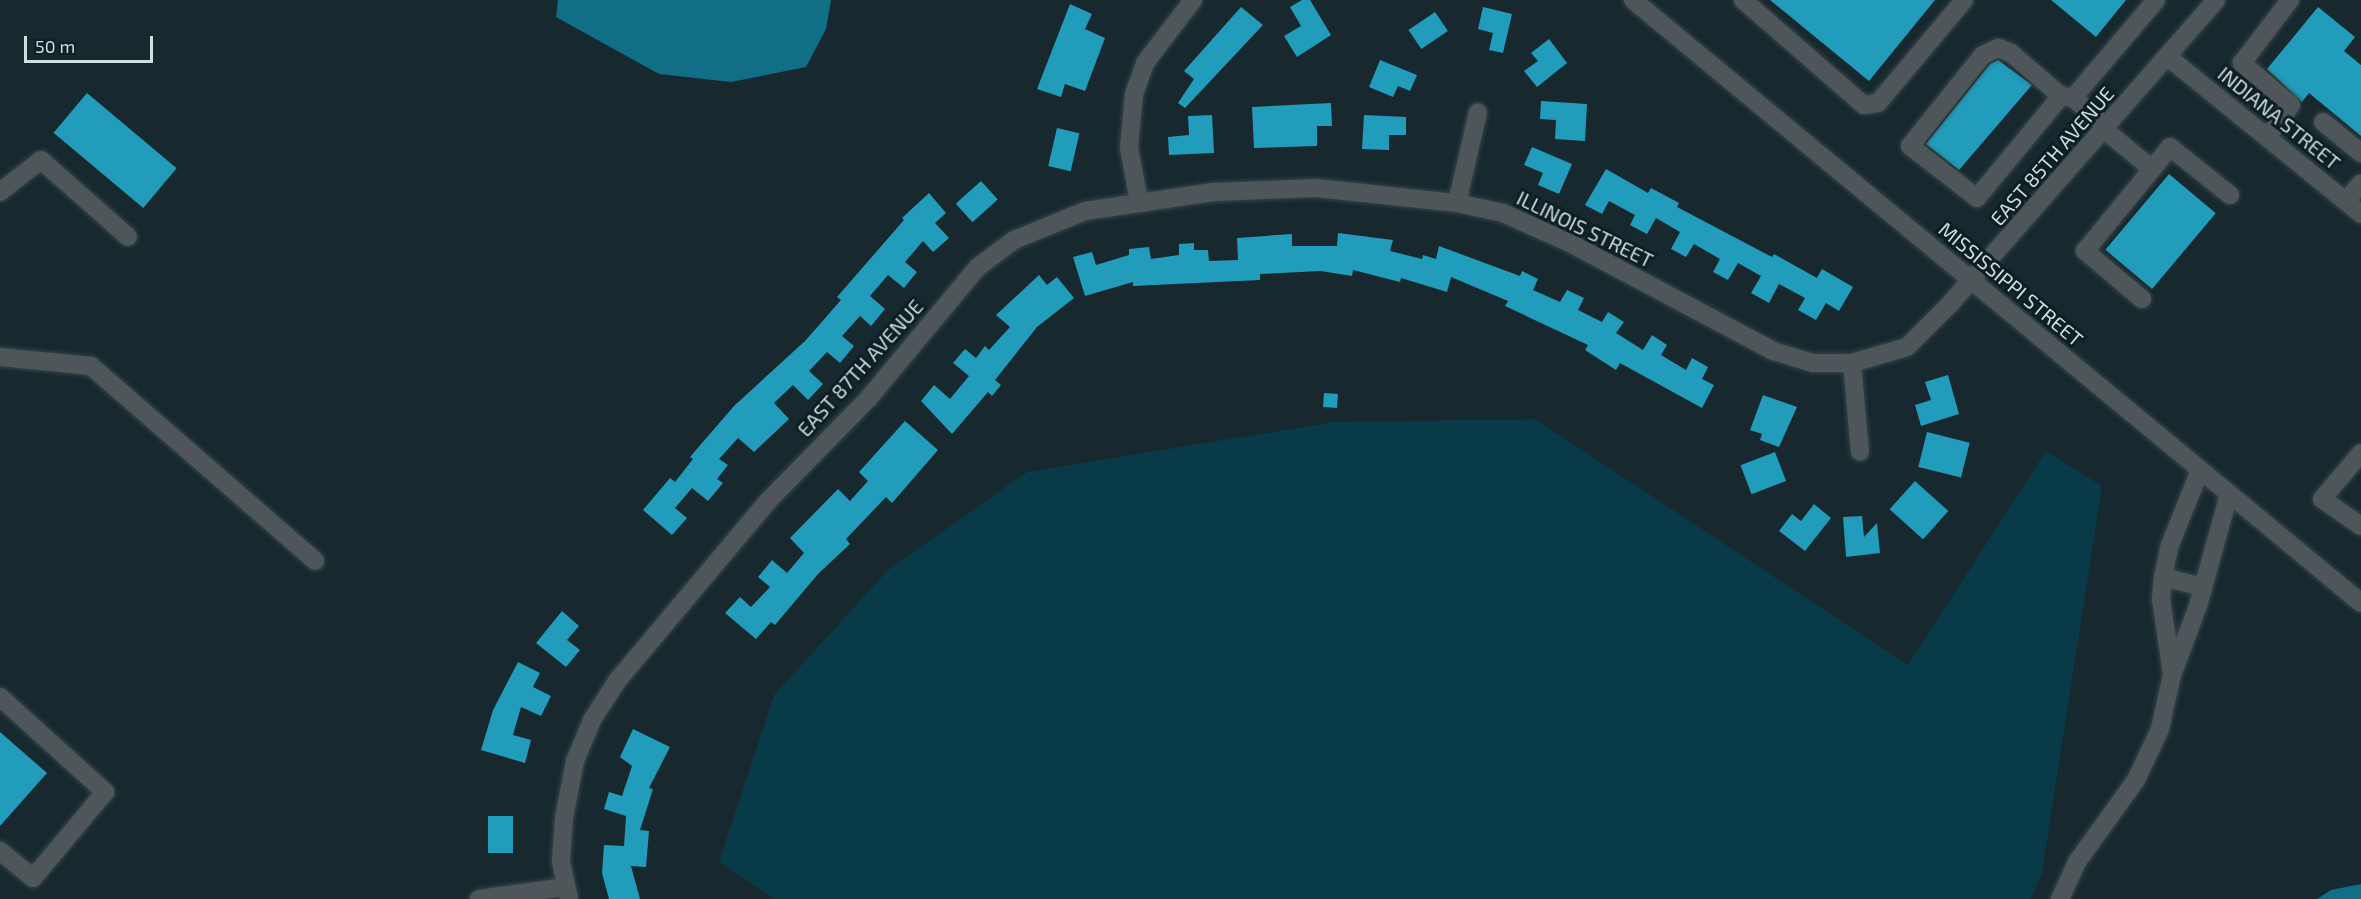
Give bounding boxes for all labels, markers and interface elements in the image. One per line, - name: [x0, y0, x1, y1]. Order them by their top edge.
- scale bar: [27, 24, 156, 62]
- text: 50 m: [35, 35, 75, 57]
- street label: INDIANA STREET: [2213, 61, 2345, 175]
- street label: EAST 85TH AVENUE: [1985, 81, 2119, 231]
- street label: ILLINOIS STREET: [1513, 186, 1657, 272]
- street label: MISSISSIPPI STREET: [1934, 217, 2088, 351]
- street label: EAST 87TH AVENUE: [792, 294, 928, 442]

